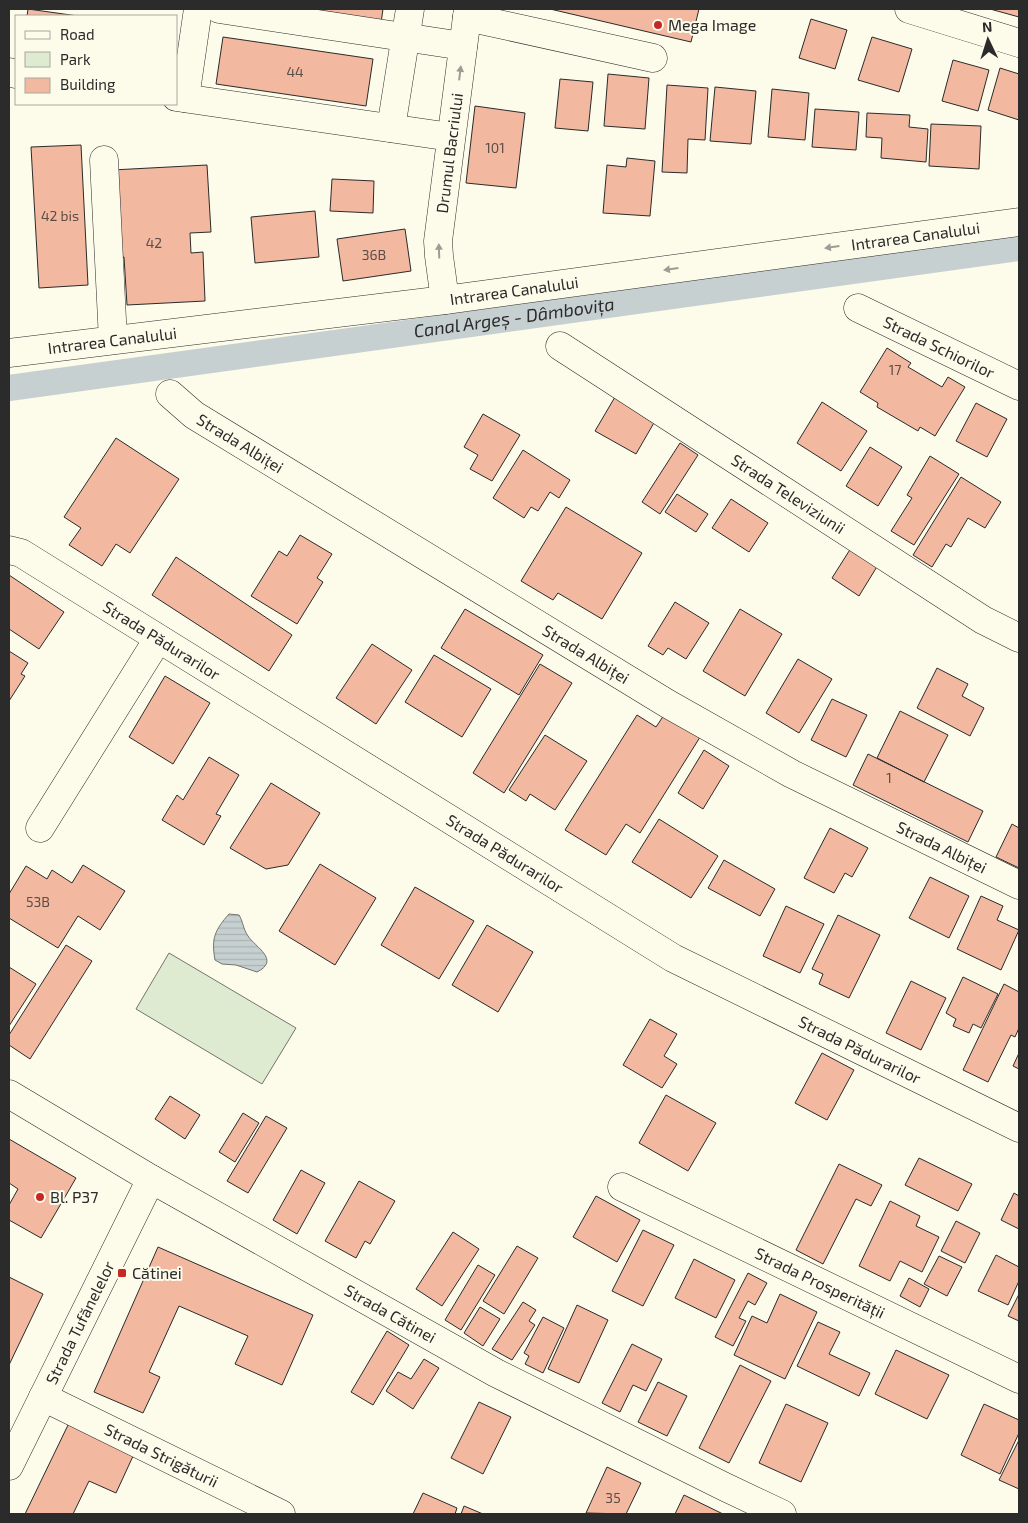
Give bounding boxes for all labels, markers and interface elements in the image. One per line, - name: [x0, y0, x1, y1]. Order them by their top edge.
- legend: [15, 15, 178, 105]
- place label: Mega Image: [668, 15, 756, 34]
- north arrow: [963, 15, 1013, 65]
- text: N: [981, 18, 993, 35]
- marker: Mega Image: [652, 19, 664, 31]
- text: Road: [60, 25, 95, 43]
- text: Park: [60, 50, 91, 68]
- house number: 44: [286, 63, 304, 80]
- one-way arrow: [456, 64, 464, 80]
- text: Building: [60, 75, 116, 93]
- street label: Drumul Bacriului: [432, 92, 466, 214]
- house number: 101: [485, 139, 505, 156]
- house number: 42 bis: [41, 207, 79, 224]
- street label: Intrarea Canalului: [850, 217, 981, 254]
- house number: 42: [146, 234, 162, 251]
- one-way arrow: [434, 243, 442, 259]
- one-way arrow: [824, 244, 840, 252]
- house number: 36B: [362, 246, 386, 263]
- one-way arrow: [663, 265, 679, 273]
- street label: Intrarea Canalului: [449, 272, 580, 308]
- water label: Canal Argeș - Dâmbovița: [412, 292, 616, 342]
- street label: Strada Schiorilor: [880, 312, 999, 382]
- street label: Intrarea Canalului: [47, 323, 178, 357]
- house number: 17: [889, 361, 901, 378]
- street label: Strada Albiței: [194, 409, 287, 476]
- street label: Strada Televiziunii: [728, 450, 849, 537]
- street label: Strada Pădurarilor: [100, 597, 224, 684]
- street label: Strada Albiței: [540, 620, 633, 687]
- house number: 1: [886, 769, 892, 786]
- street label: Strada Pădurarilor: [443, 810, 568, 897]
- street label: Strada Albiței: [894, 817, 990, 877]
- house number: 53B: [26, 893, 50, 910]
- street label: Strada Pădurarilor: [796, 1011, 925, 1088]
- place label: Bl. P37: [50, 1187, 98, 1206]
- marker: Bl. P37: [34, 1191, 46, 1203]
- street label: Strada Prosperității: [752, 1243, 888, 1322]
- street label: Strada Tufănelelor: [41, 1257, 118, 1387]
- place label: Cătinei: [132, 1263, 182, 1282]
- marker: Cătinei: [116, 1267, 128, 1279]
- street label: Strada Cătinei: [342, 1280, 439, 1346]
- street label: Strada Strigăturii: [102, 1419, 222, 1491]
- house number: 35: [605, 1489, 621, 1506]

